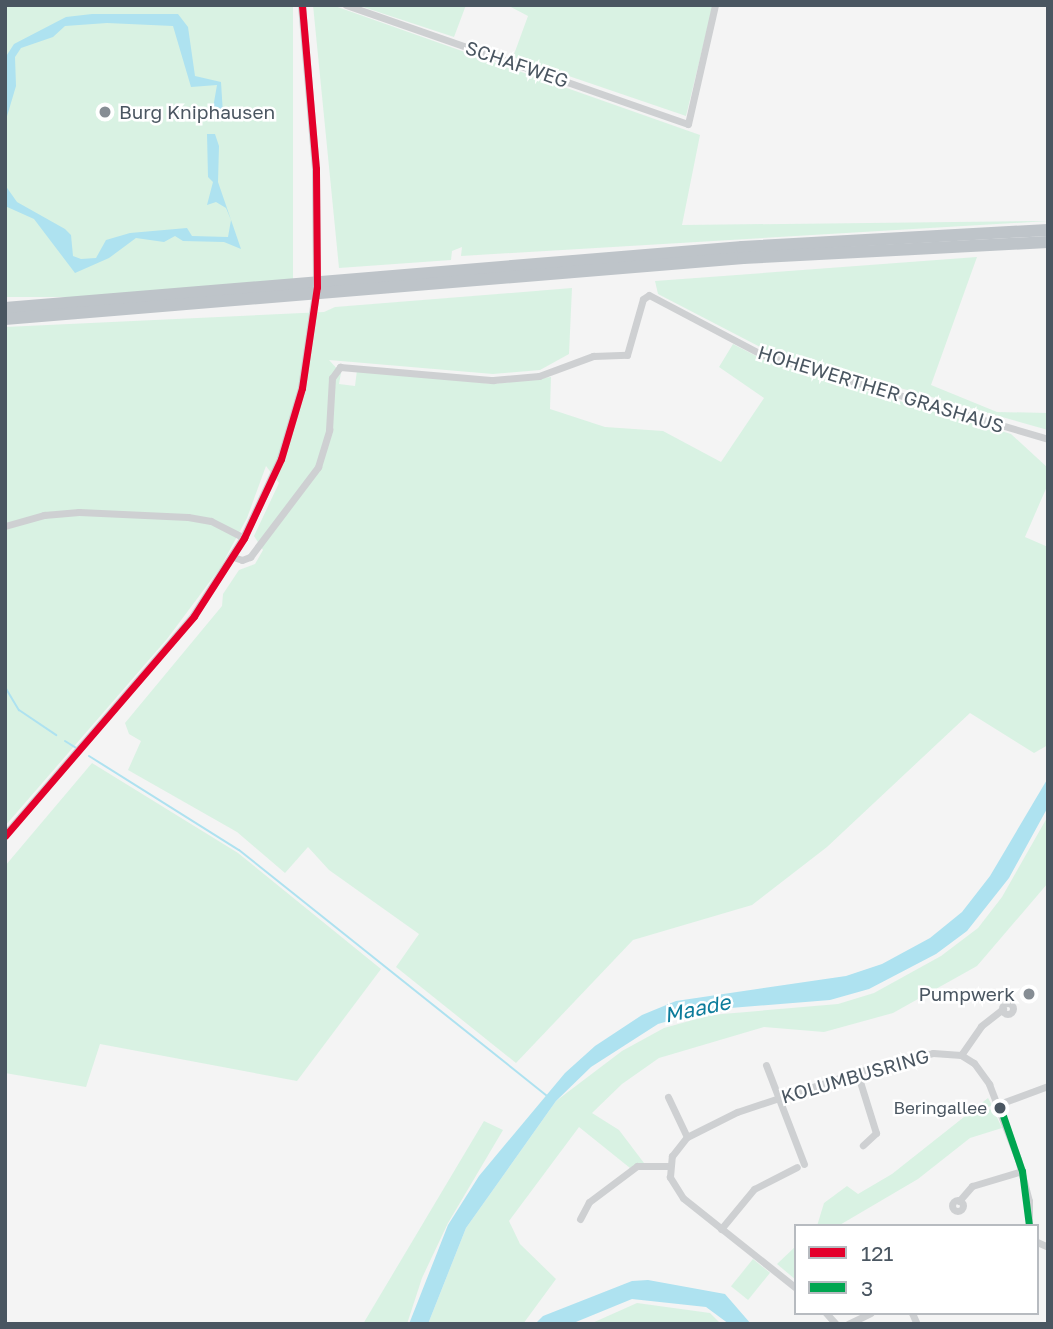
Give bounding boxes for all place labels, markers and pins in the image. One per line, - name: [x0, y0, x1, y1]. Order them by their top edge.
- place label: Burg Kniphausen: [119, 101, 275, 123]
- marker: Burg Kniphausen: [97, 104, 113, 120]
- place label: Pumpwerk: [918, 983, 1015, 1005]
- marker: Pumpwerk: [1021, 986, 1037, 1002]
- place label: Beringallee: [894, 1098, 987, 1118]
- marker: Beringallee: [993, 1101, 1007, 1115]

